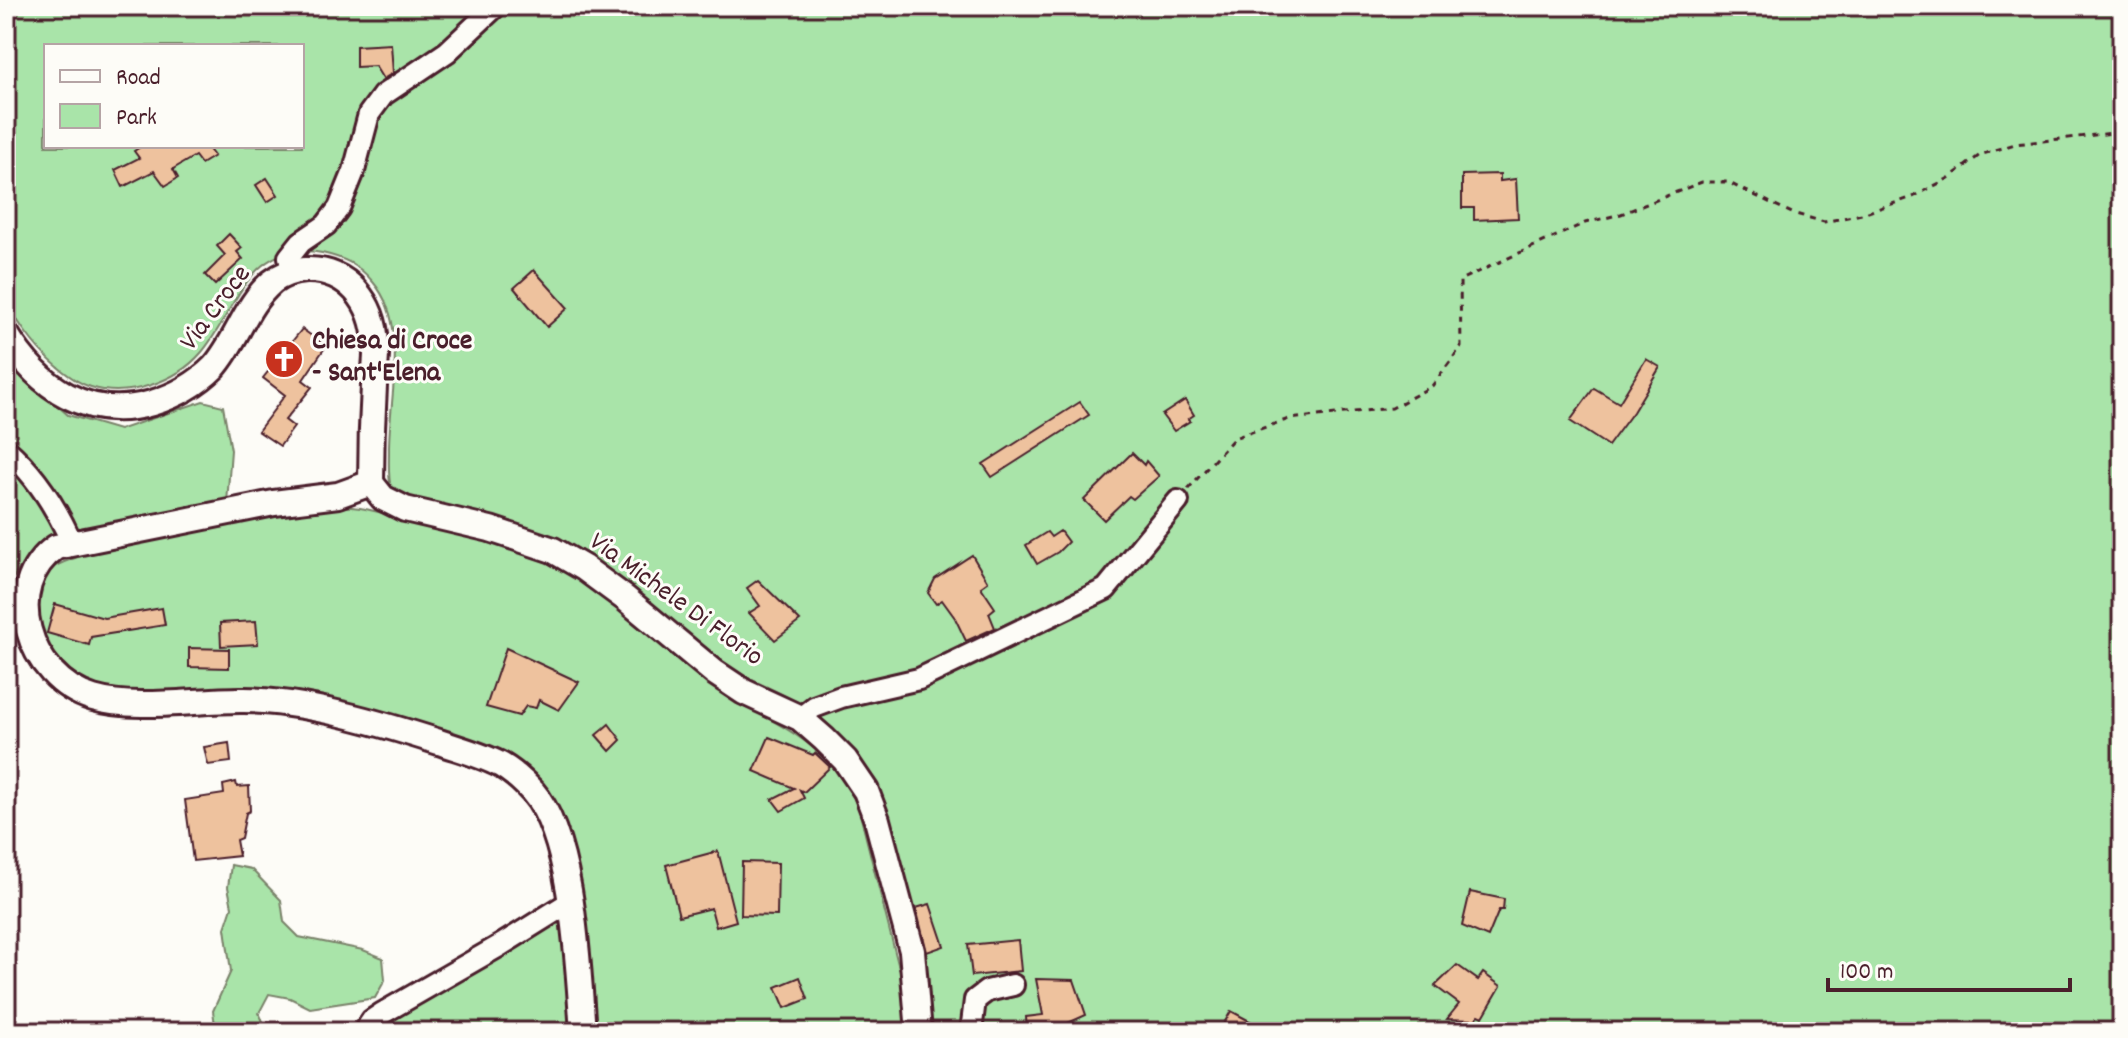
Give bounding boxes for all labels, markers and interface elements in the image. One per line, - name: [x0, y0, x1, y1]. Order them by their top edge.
- legend: [44, 44, 304, 148]
- text: Road: [116, 62, 161, 96]
- text: Park: [116, 102, 157, 136]
- street label: Via Croce: [171, 258, 263, 360]
- place label: Chiesa di Croce - Sant'Elena: [312, 323, 472, 395]
- church icon: Chiesa di Croce - Sant'Elena: [263, 338, 305, 380]
- street label: Via Michele Di Florio: [579, 524, 771, 678]
- scale bar: [1828, 942, 2070, 992]
- text: 100 m: [1840, 956, 1893, 990]

